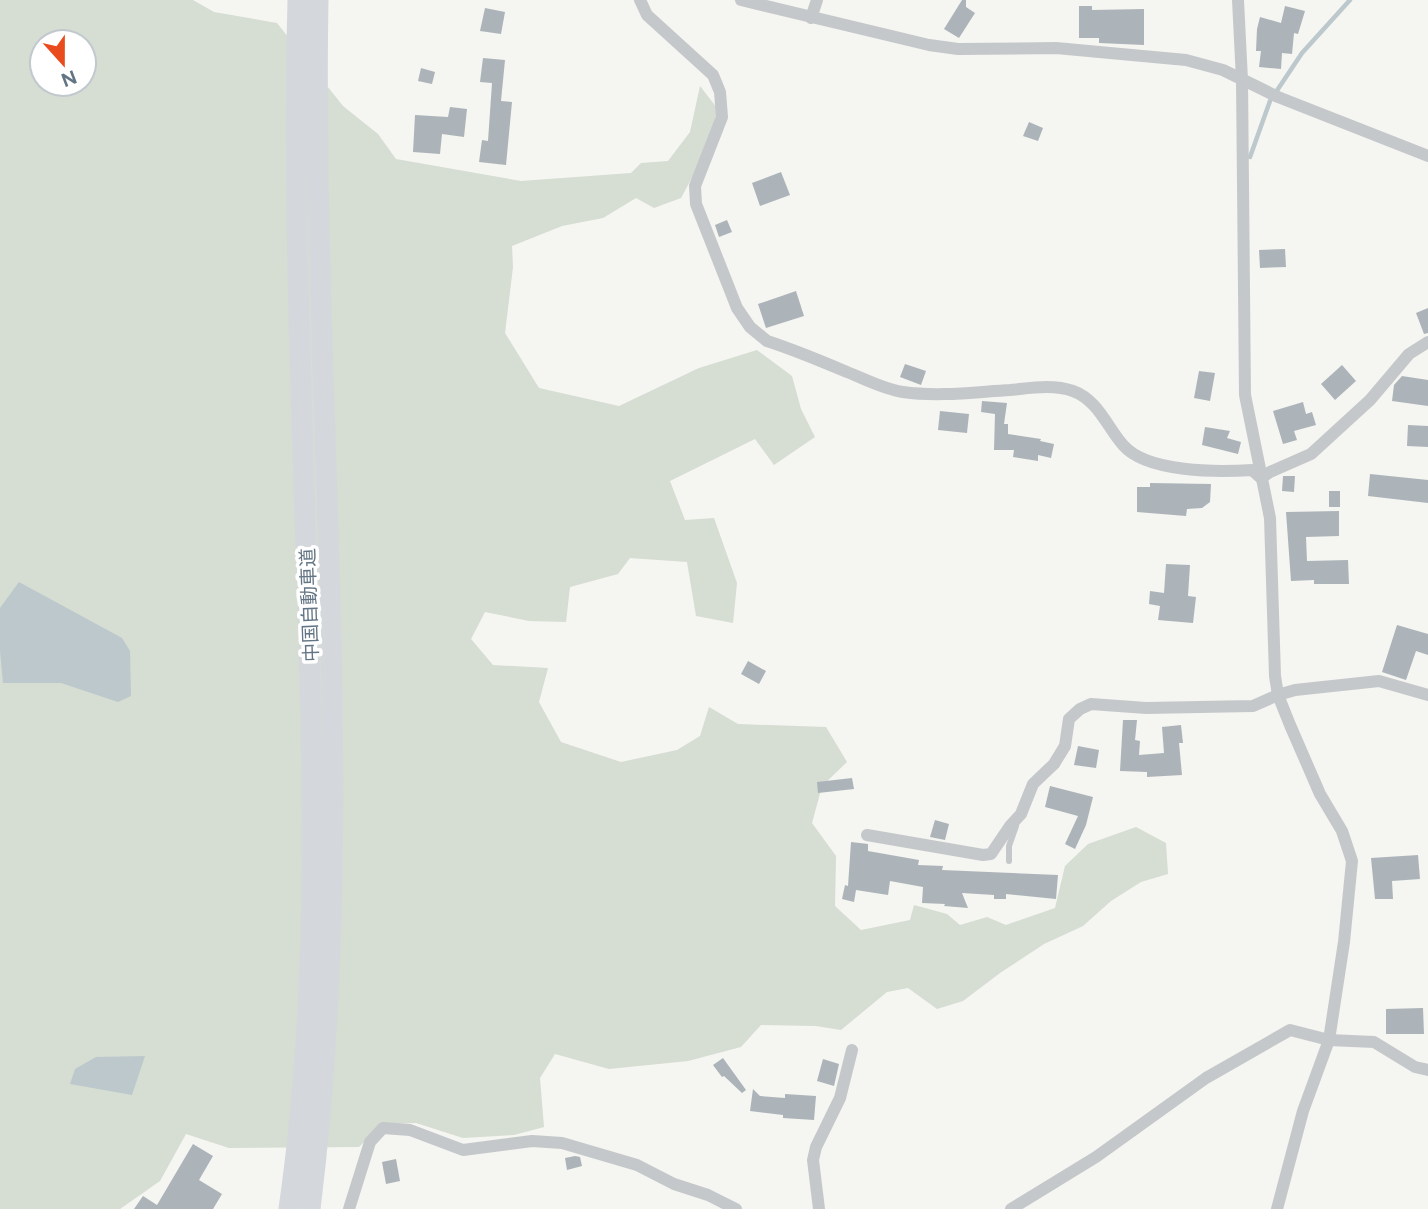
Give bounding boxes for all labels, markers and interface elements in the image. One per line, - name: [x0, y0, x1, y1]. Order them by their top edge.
- north arrow: [28, 28, 98, 98]
- text: N: [58, 65, 80, 92]
- street label: 中国自動車道: [296, 548, 323, 662]

